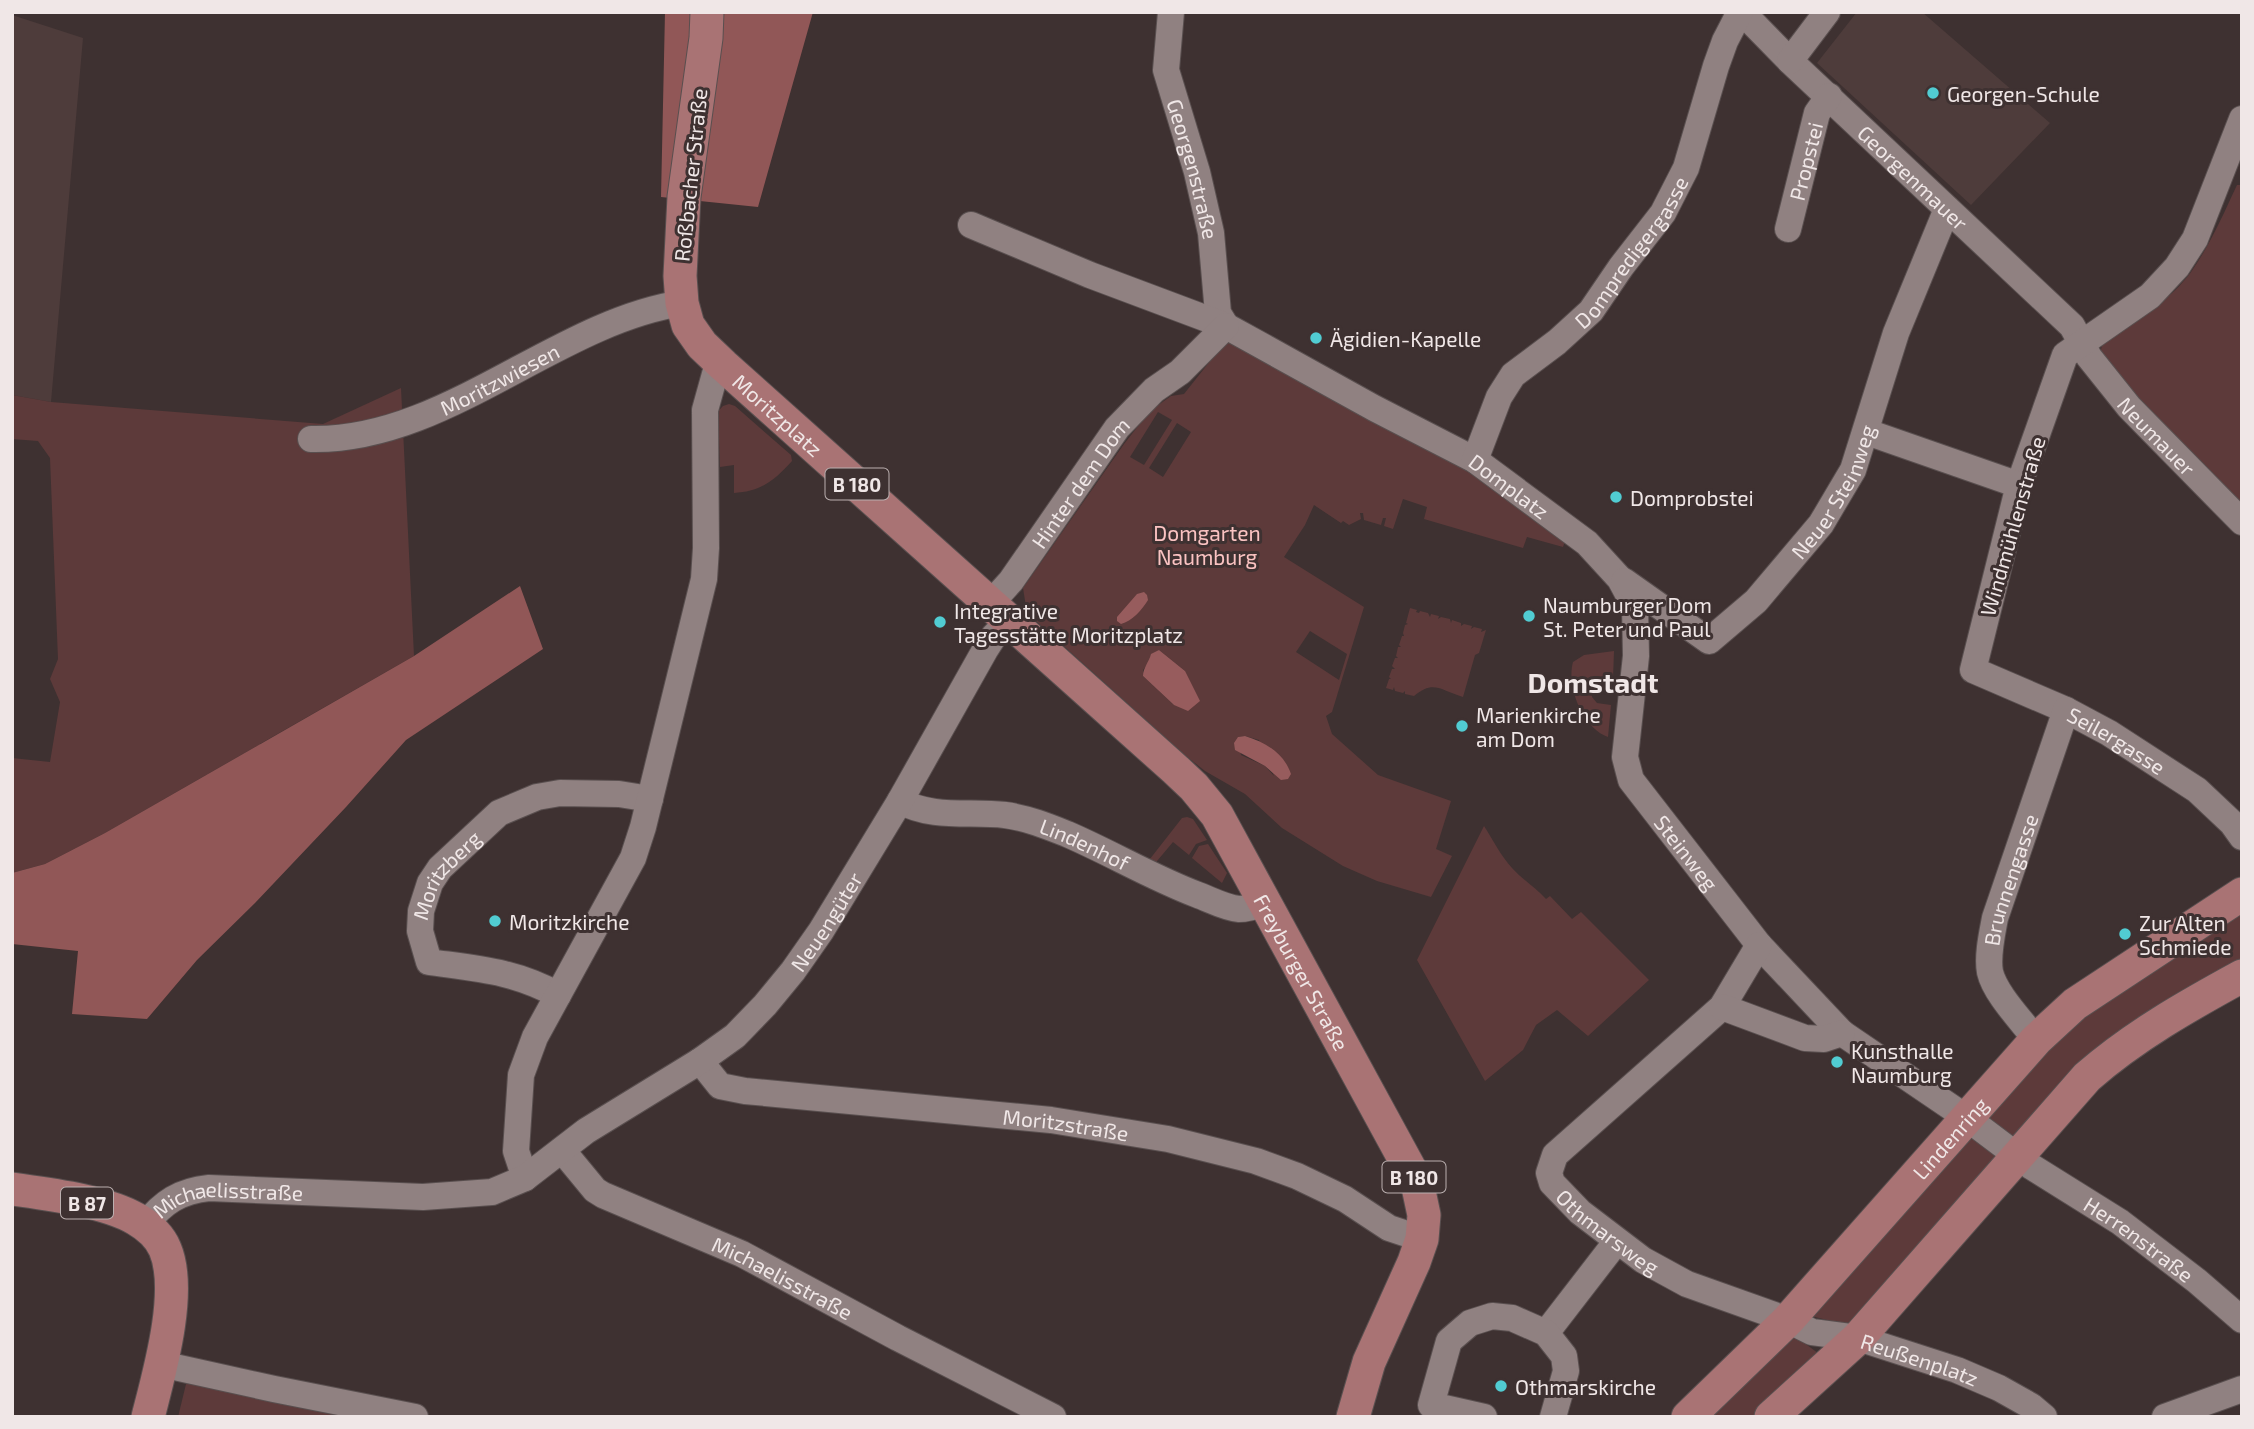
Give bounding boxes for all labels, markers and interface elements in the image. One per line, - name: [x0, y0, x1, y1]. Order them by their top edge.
- place label: Georgen-Schule: [1947, 81, 2100, 106]
- marker: Georgen-Schule: [1925, 85, 1941, 101]
- street label: Roßbacher Straße: [668, 87, 712, 263]
- street label: Georgenstraße: [1163, 96, 1224, 241]
- street label: Propstei: [1783, 119, 1827, 203]
- street label: Georgenmauer: [1853, 119, 1974, 235]
- street label: Dompredigergasse: [1569, 172, 1692, 333]
- place label: Ägidien-Kapelle: [1330, 326, 1481, 351]
- marker: Ägidien-Kapelle: [1308, 330, 1324, 346]
- street label: Moritzwiesen: [436, 337, 563, 420]
- street label: Moritzplatz: [728, 368, 828, 461]
- street label: Neumauer: [2113, 392, 2201, 480]
- street label: Hinter dem Dom: [1025, 411, 1134, 553]
- street label: Neuer Steinweg: [1785, 421, 1879, 563]
- street label: Windmühlenstraße: [1974, 433, 2050, 619]
- street label: Domplatz: [1465, 448, 1554, 523]
- road number: B 180: [826, 468, 888, 499]
- place label: Domprobstei: [1630, 485, 1754, 510]
- marker: Domprobstei: [1608, 489, 1624, 505]
- park label: Domgarten Naumburg: [1153, 520, 1261, 569]
- place label: Naumburger Dom St. Peter und Paul: [1543, 592, 1712, 641]
- place label: Integrative Tagesstätte Moritzplatz: [954, 598, 1183, 647]
- marker: Naumburger Dom St. Peter und Paul: [1521, 608, 1537, 624]
- marker: Integrative Tagesstätte Moritzplatz: [932, 614, 948, 630]
- district label: Domstadt: [1528, 665, 1658, 699]
- street label: Seilergasse: [2064, 701, 2171, 779]
- place label: Marienkirche am Dom: [1476, 702, 1601, 751]
- marker: Marienkirche am Dom: [1454, 718, 1470, 734]
- street label: Steinweg: [1650, 810, 1724, 895]
- street label: Brunnengasse: [1978, 810, 2042, 947]
- street label: Lindenhof: [1037, 812, 1135, 875]
- street label: Moritzberg: [407, 824, 485, 923]
- street label: Neuengüter: [784, 867, 867, 976]
- street label: Freyburger Straße: [1250, 889, 1355, 1054]
- place label: Moritzkirche: [509, 909, 629, 934]
- place label: Zur Alten Schmiede: [2139, 910, 2231, 959]
- marker: Moritzkirche: [487, 913, 503, 929]
- marker: Zur Alten Schmiede: [2117, 926, 2133, 942]
- place label: Kunsthalle Naumburg: [1851, 1038, 1954, 1087]
- marker: Kunsthalle Naumburg: [1829, 1054, 1845, 1070]
- street label: Lindenring: [1907, 1091, 1993, 1184]
- street label: Moritzstraße: [1002, 1103, 1131, 1145]
- road number: B 180: [1382, 1162, 1446, 1192]
- street label: Michaelisstraße: [147, 1175, 304, 1222]
- street label: Othmarsweg: [1552, 1183, 1664, 1279]
- road number: B 87: [61, 1188, 113, 1218]
- street label: Herrenstraße: [2080, 1191, 2199, 1287]
- street label: Michaelisstraße: [709, 1230, 857, 1324]
- street label: Reußenplatz: [1858, 1327, 1982, 1390]
- place label: Othmarskirche: [1515, 1374, 1656, 1399]
- marker: Othmarskirche: [1493, 1378, 1509, 1394]

